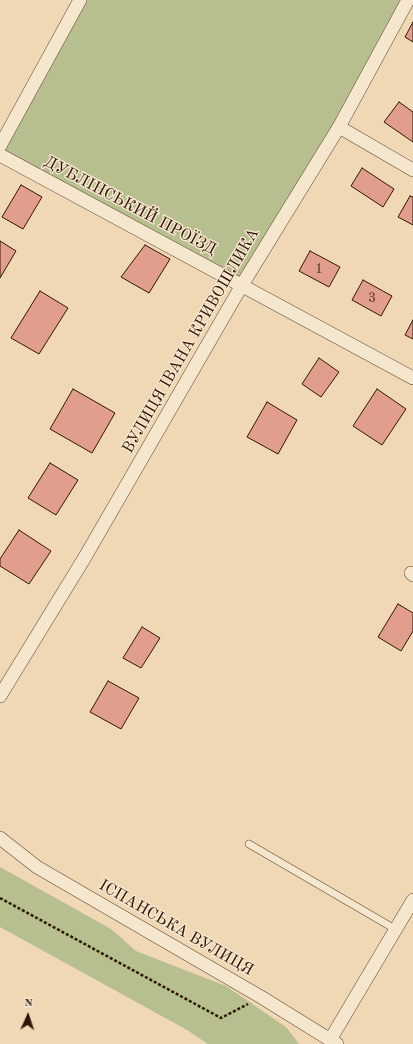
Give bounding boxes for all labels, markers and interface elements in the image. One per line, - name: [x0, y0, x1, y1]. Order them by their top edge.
- street label: ДУБЛІНСЬКИЙ ПРОЇЗД: [41, 152, 219, 260]
- street label: ВУЛИЦЯ ІВАНА КРИВОШЛИКА: [119, 225, 263, 457]
- house number: 1: [315, 261, 323, 277]
- house number: 3: [368, 290, 376, 306]
- street label: ІСПАНСЬКА ВУЛИЦЯ: [95, 876, 257, 980]
- north arrow: [8, 996, 48, 1036]
- text: N: [24, 998, 33, 1009]

